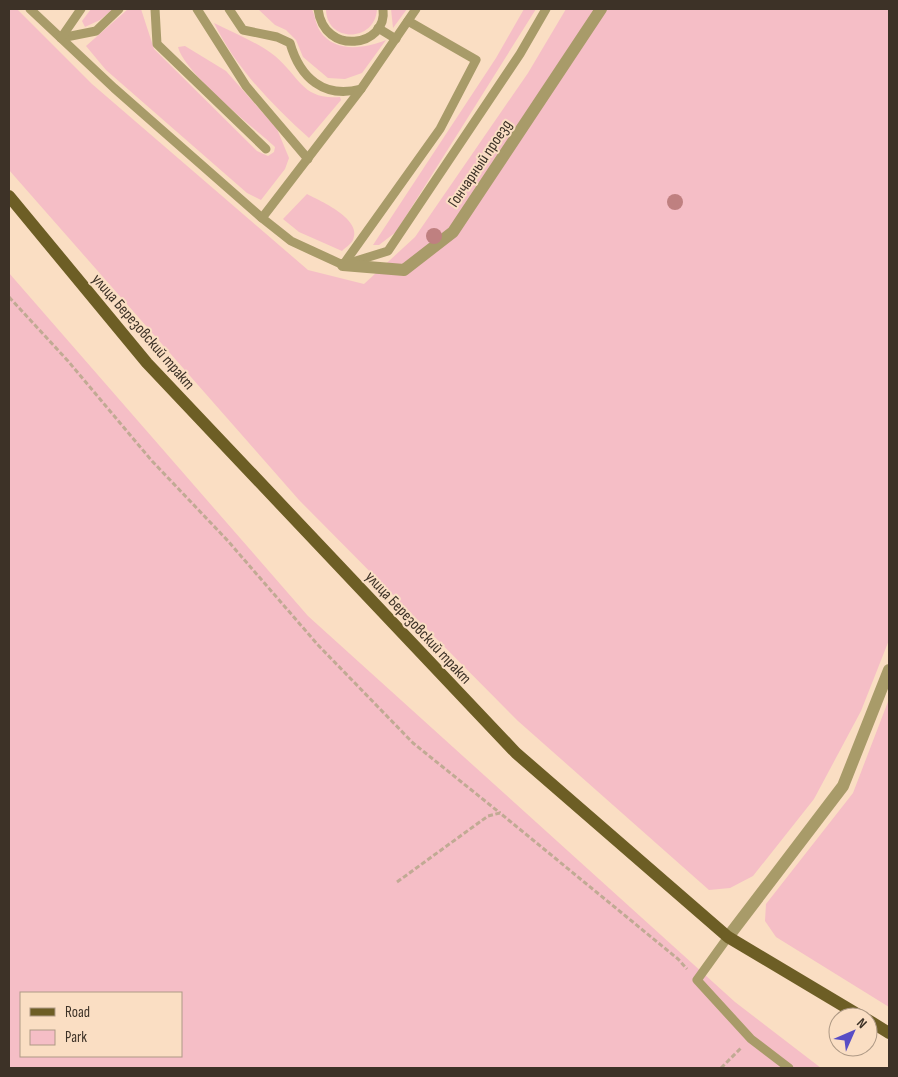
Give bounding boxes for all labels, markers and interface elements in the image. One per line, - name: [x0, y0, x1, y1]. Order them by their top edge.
- street label: Гончарный проезд: [444, 117, 516, 211]
- street label: улица Березовский тракт: [87, 270, 198, 394]
- street label: улица Березовский тракт: [361, 568, 475, 688]
- legend: [20, 992, 182, 1057]
- text: Road: [65, 1003, 90, 1022]
- north arrow: [828, 1007, 878, 1057]
- text: N: [853, 1015, 870, 1032]
- text: Park: [65, 1028, 87, 1047]

